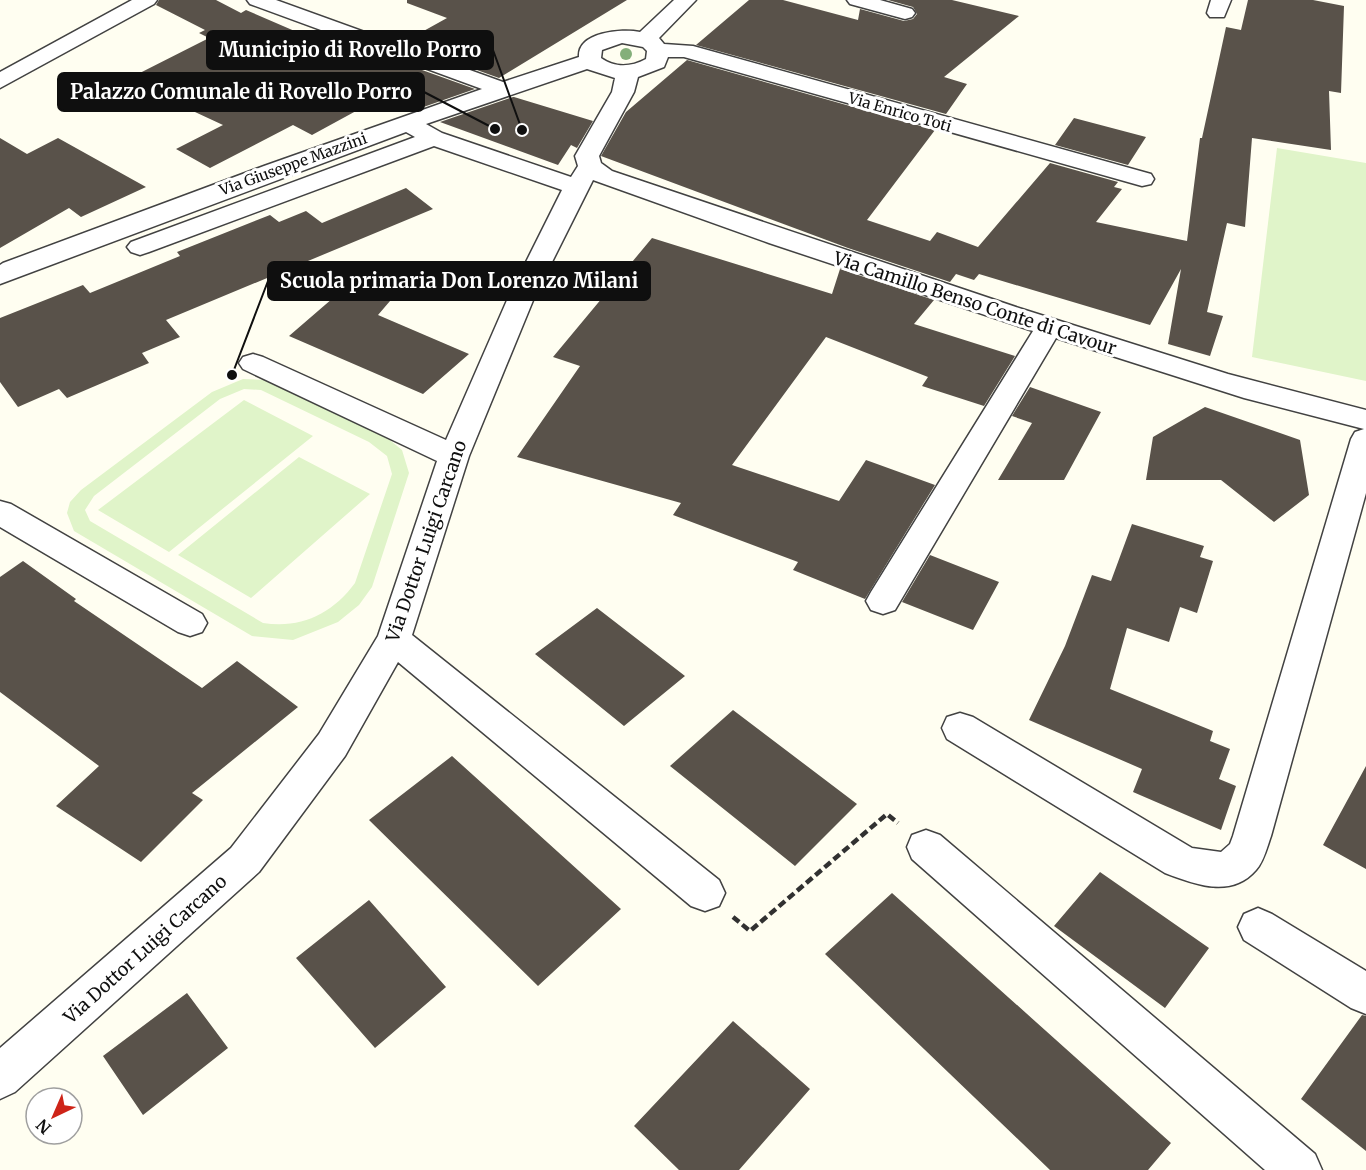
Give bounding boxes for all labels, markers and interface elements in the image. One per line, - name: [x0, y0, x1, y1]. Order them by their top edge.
- callout: Municipio di Rovello Porro: [207, 31, 493, 69]
- text: Municipio di Rovello Porro: [219, 37, 481, 62]
- callout: Palazzo Comunale di Rovello Porro: [58, 73, 424, 111]
- text: Palazzo Comunale di Rovello Porro: [70, 79, 412, 104]
- street label: Via Enrico Toti: [845, 88, 954, 136]
- street label: Via Giuseppe Mazzini: [216, 128, 369, 200]
- street label: Via Camillo Benso Conte di Cavour: [830, 246, 1119, 360]
- callout: Scuola primaria Don Lorenzo Milani: [268, 262, 650, 300]
- text: Scuola primaria Don Lorenzo Milani: [280, 268, 638, 293]
- street label: Via Dottor Luigi Carcano: [380, 437, 471, 646]
- street label: Via Dottor Luigi Carcano: [58, 870, 231, 1029]
- north arrow: [24, 1086, 84, 1146]
- text: N: [32, 1115, 55, 1138]

